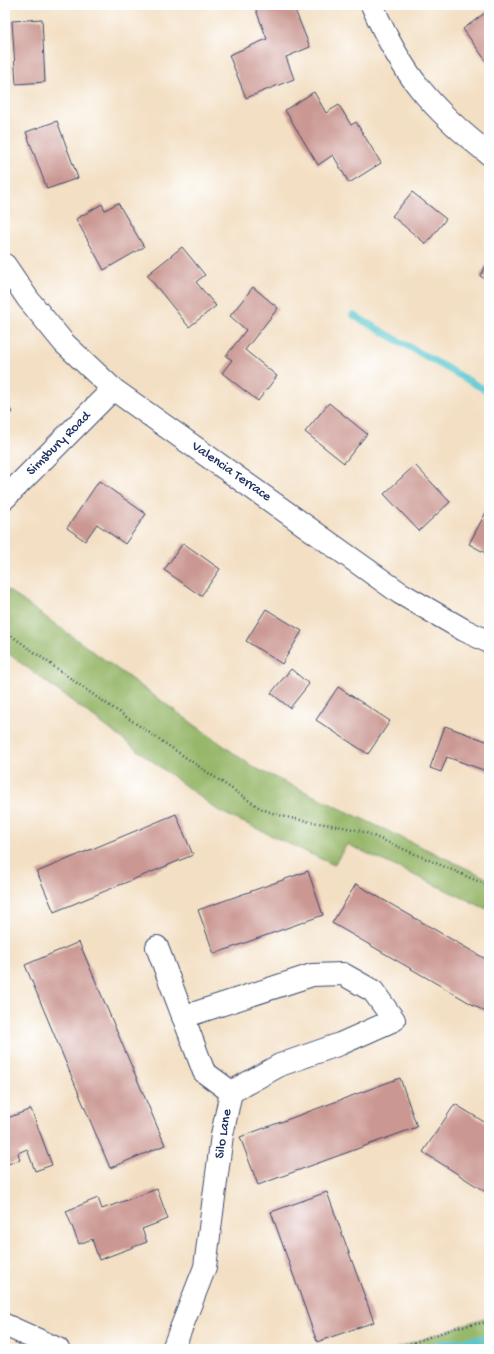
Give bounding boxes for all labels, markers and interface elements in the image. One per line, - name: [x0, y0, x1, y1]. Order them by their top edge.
- street label: Simsbury Road: [23, 407, 96, 480]
- street label: Valencia Terrace: [187, 438, 275, 506]
- street label: Silo Lane: [212, 1107, 236, 1160]

